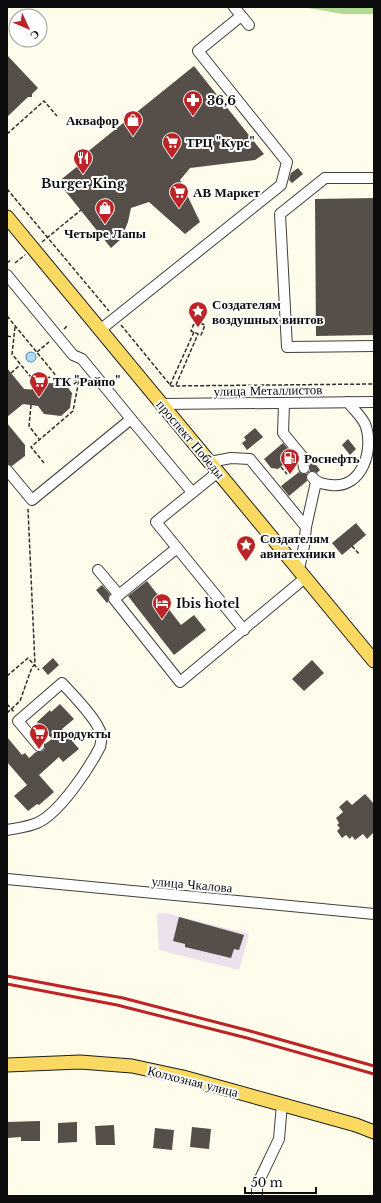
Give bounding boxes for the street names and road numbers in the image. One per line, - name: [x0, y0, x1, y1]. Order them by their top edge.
- street label: улица Металлистов: [214, 381, 322, 400]
- street label: проспект Победы: [153, 396, 229, 482]
- street label: улица Чкалова: [151, 872, 233, 897]
- street label: Колхозная улица: [146, 1062, 240, 1101]

